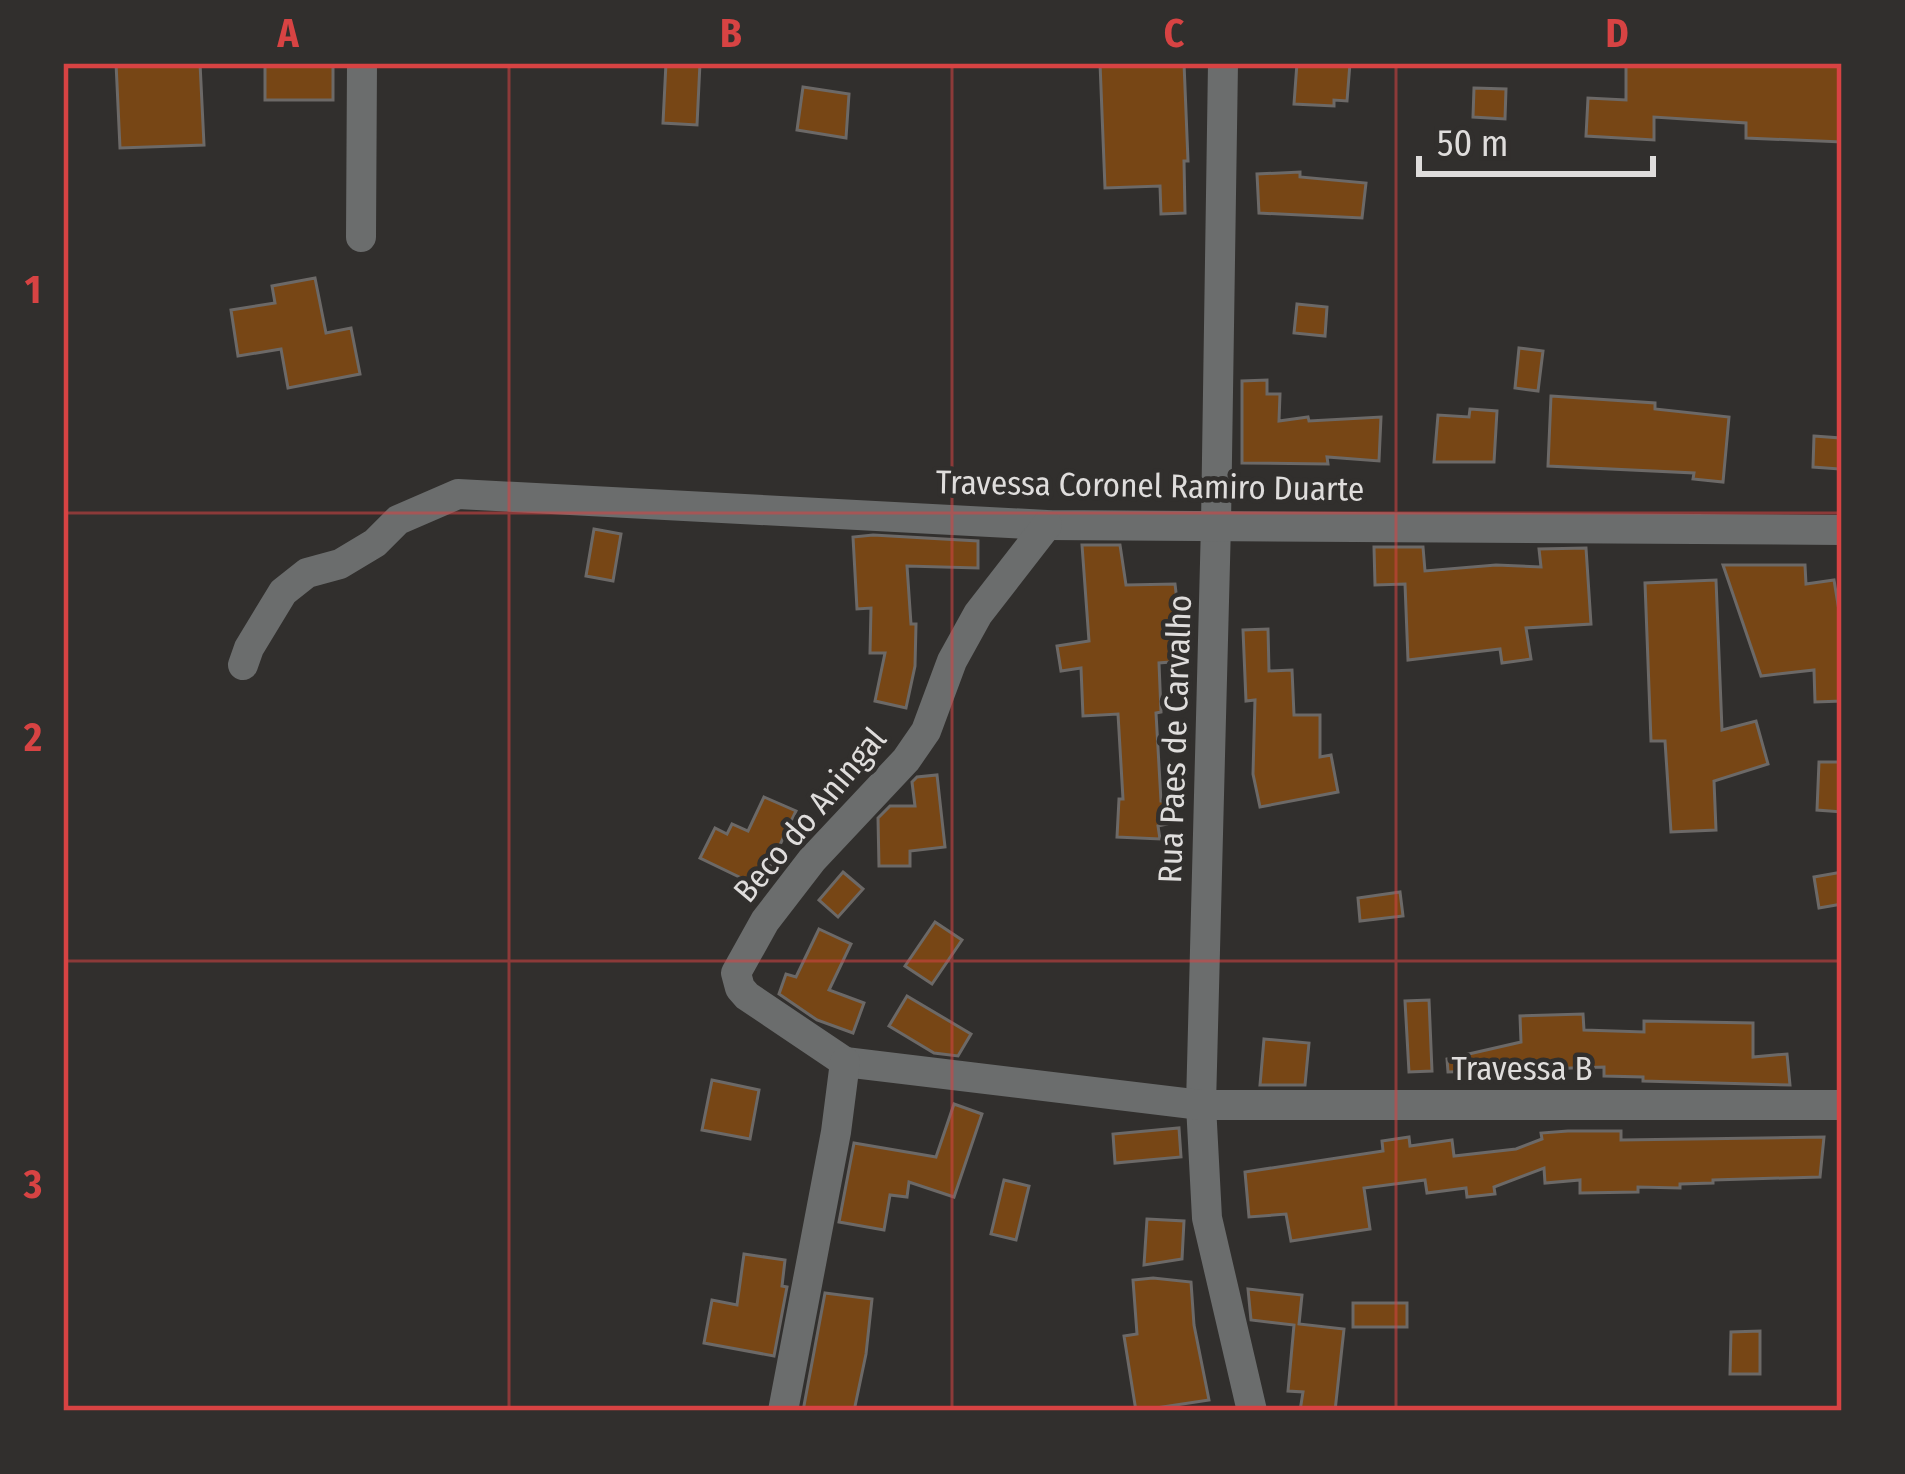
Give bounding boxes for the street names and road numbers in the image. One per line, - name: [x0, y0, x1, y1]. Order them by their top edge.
- street label: Travessa Coronel Ramiro Duarte: [935, 462, 1365, 510]
- street label: Rua Paes de Carvalho: [1150, 594, 1200, 884]
- street label: Beco do Aningal: [725, 719, 895, 910]
- street label: Travessa B: [1452, 1049, 1592, 1089]

